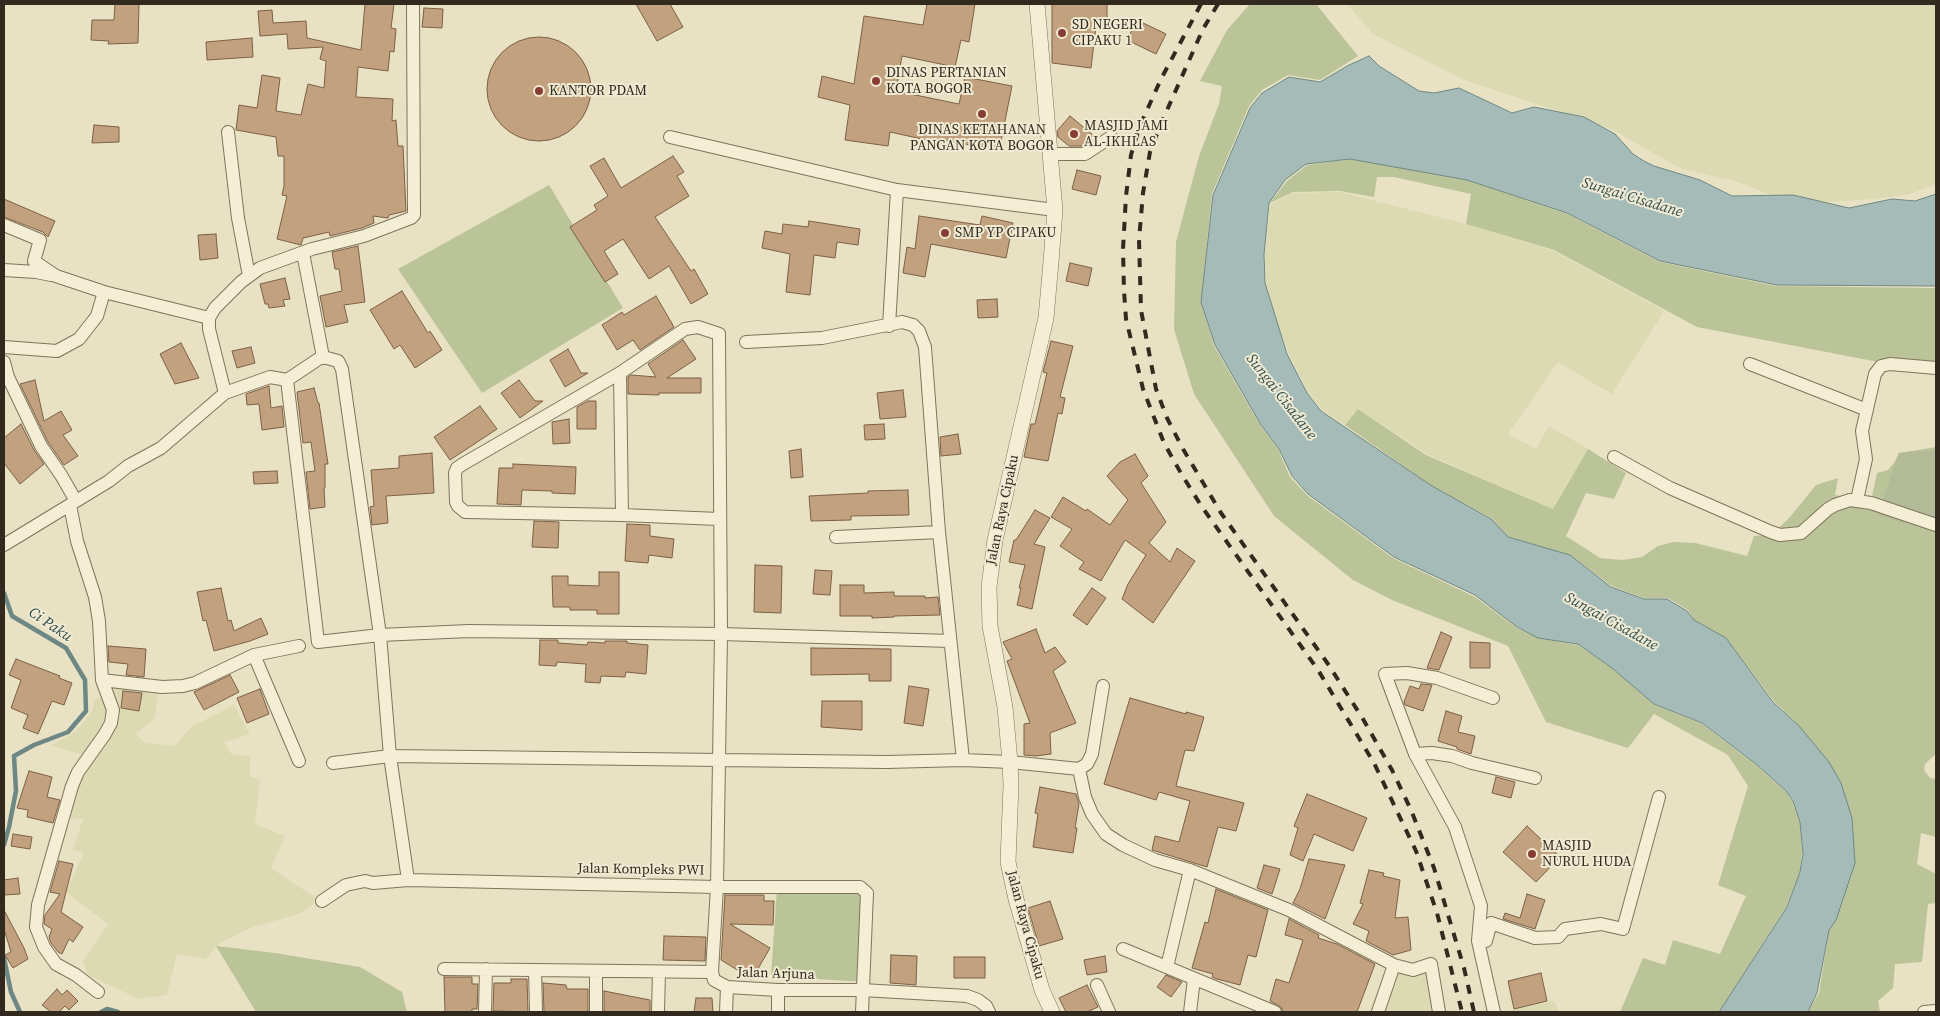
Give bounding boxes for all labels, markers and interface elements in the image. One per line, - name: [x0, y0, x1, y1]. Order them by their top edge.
- place label: SD NEGERI CIPAKU 1: [1072, 17, 1143, 49]
- marker: SD NEGERI CIPAKU 1: [1056, 27, 1068, 39]
- place label: DINAS PERTANIAN KOTA BOGOR: [886, 65, 1007, 98]
- marker: DINAS PERTANIAN KOTA BOGOR: [870, 75, 882, 87]
- place label: KANTOR PDAM: [549, 83, 647, 99]
- marker: KANTOR PDAM: [533, 85, 545, 97]
- marker: DINAS KETAHANAN PANGAN KOTA BOGOR: [976, 108, 988, 120]
- place label: MASJID JAMI AL-IKHLAS: [1084, 118, 1168, 150]
- place label: DINAS KETAHANAN PANGAN KOTA BOGOR: [910, 122, 1054, 154]
- marker: MASJID JAMI AL-IKHLAS: [1068, 128, 1080, 140]
- water label: Sungai Cisadane: [1580, 174, 1684, 222]
- place label: SMP YP CIPAKU: [955, 225, 1056, 241]
- marker: SMP YP CIPAKU: [939, 227, 951, 239]
- water label: Sungai Cisadane: [1242, 350, 1320, 444]
- street label: Jalan Raya Cipaku: [983, 453, 1023, 567]
- water label: Sungai Cisadane: [1561, 589, 1661, 655]
- water label: Ci Paku: [25, 604, 75, 646]
- place label: MASJID NURUL HUDA: [1542, 838, 1632, 870]
- marker: MASJID NURUL HUDA: [1526, 848, 1538, 860]
- street label: Jalan Kompleks PWI: [577, 860, 705, 880]
- street label: Jalan Raya Cipaku: [1002, 869, 1048, 981]
- street label: Jalan Arjuna: [737, 964, 815, 984]

